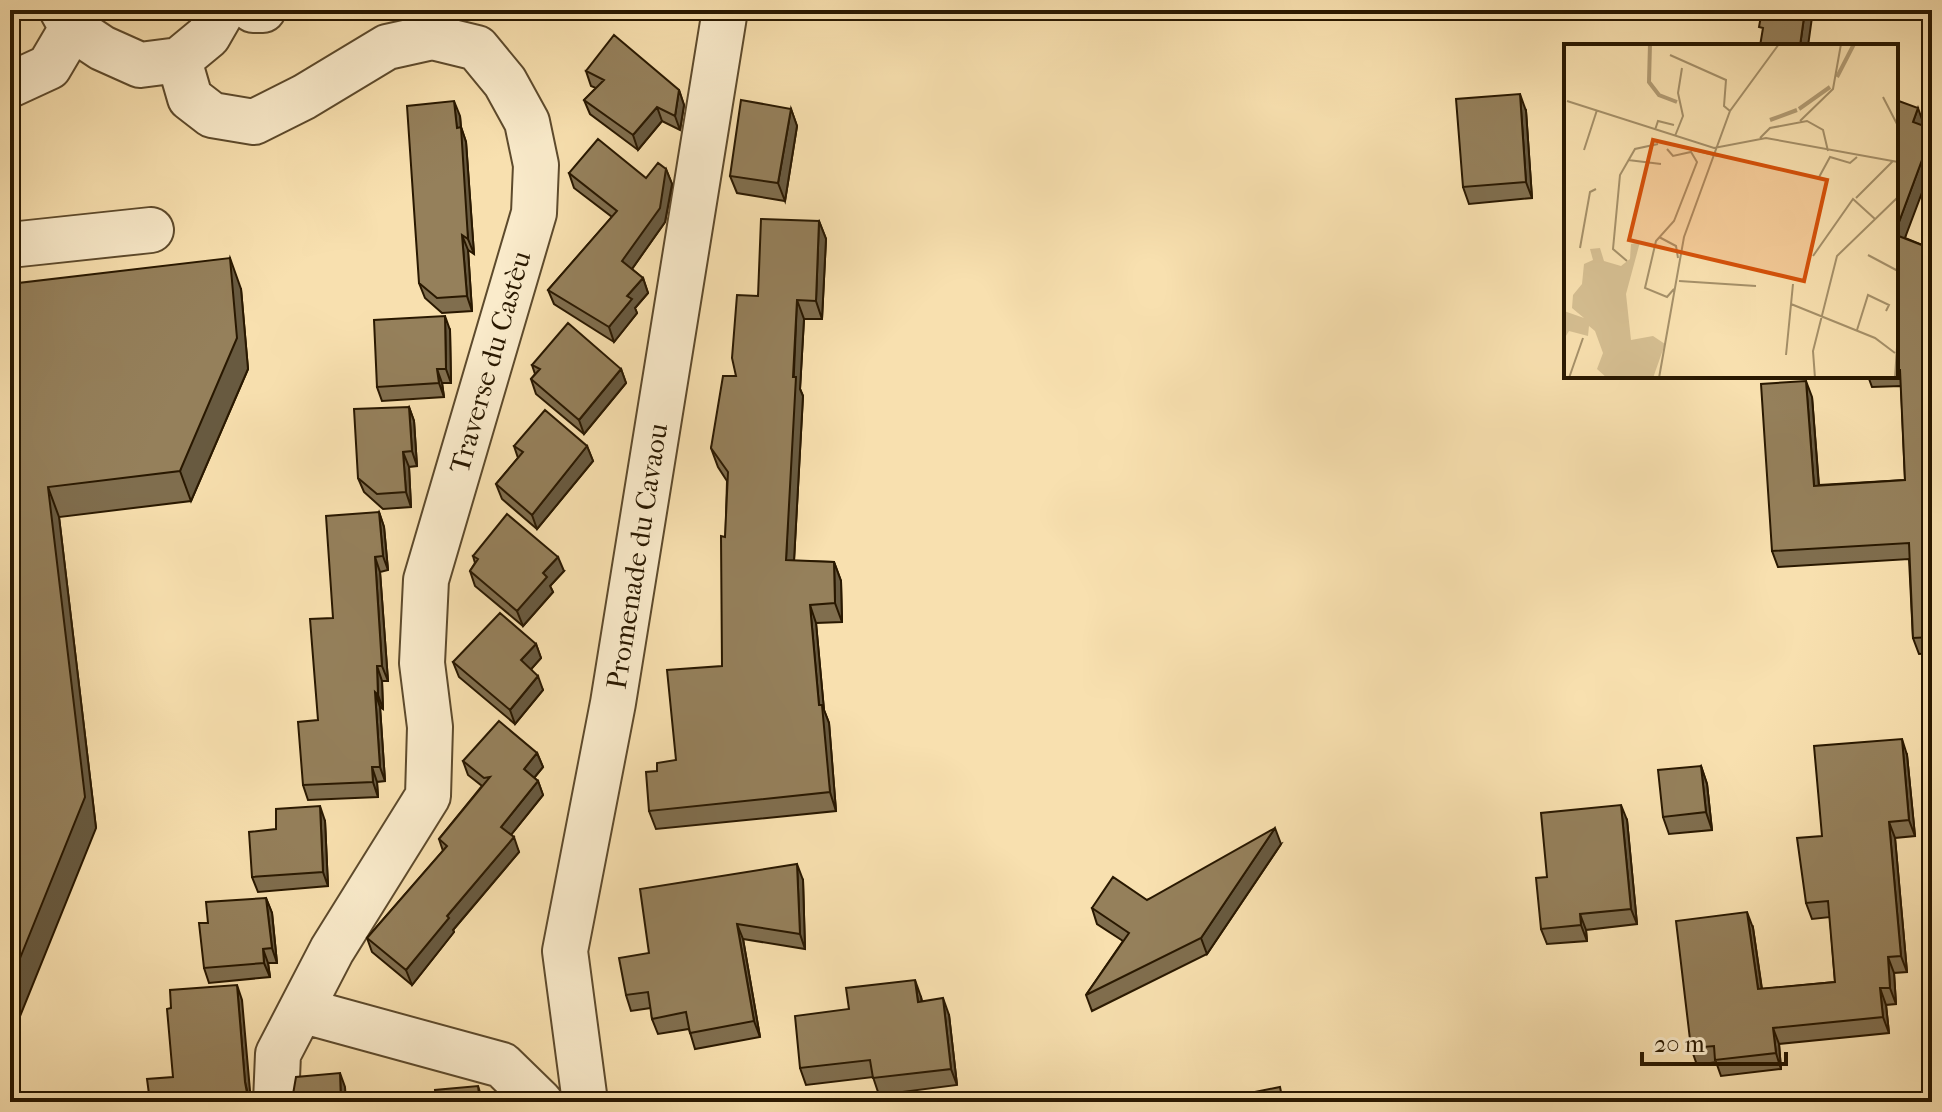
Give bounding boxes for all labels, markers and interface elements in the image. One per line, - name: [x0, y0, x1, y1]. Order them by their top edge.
- inset map: [1564, 44, 1898, 378]
- street label: Traverse du Castèu: [443, 247, 538, 477]
- street label: Promenade du Cavaou: [600, 421, 674, 691]
- scale bar: [1642, 1016, 1786, 1066]
- text: 20 m: [1654, 1030, 1705, 1058]

